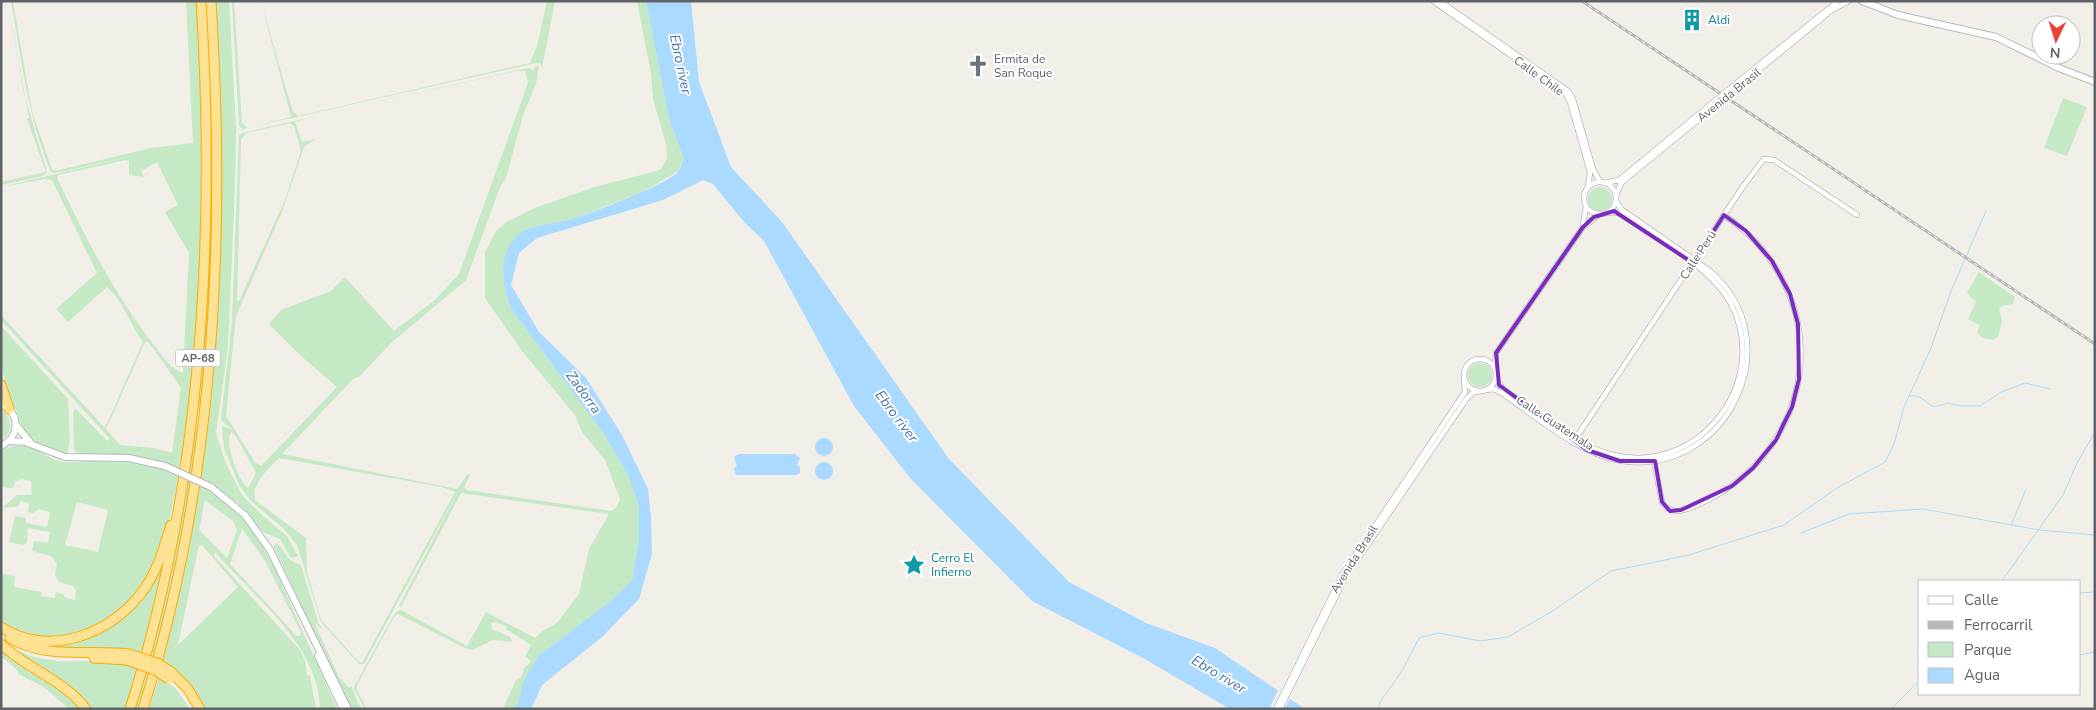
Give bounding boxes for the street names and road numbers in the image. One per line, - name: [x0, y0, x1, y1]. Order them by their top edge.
- street label: Calle Chile: [1511, 52, 1567, 100]
- street label: Avenida Brasil: [1694, 64, 1765, 126]
- street label: Calle Perú: [1676, 227, 1720, 283]
- road number: AP-68: [176, 349, 220, 366]
- street label: Calle Guatemala: [1513, 392, 1597, 454]
- street label: Avenida Brasil: [1327, 521, 1382, 596]

